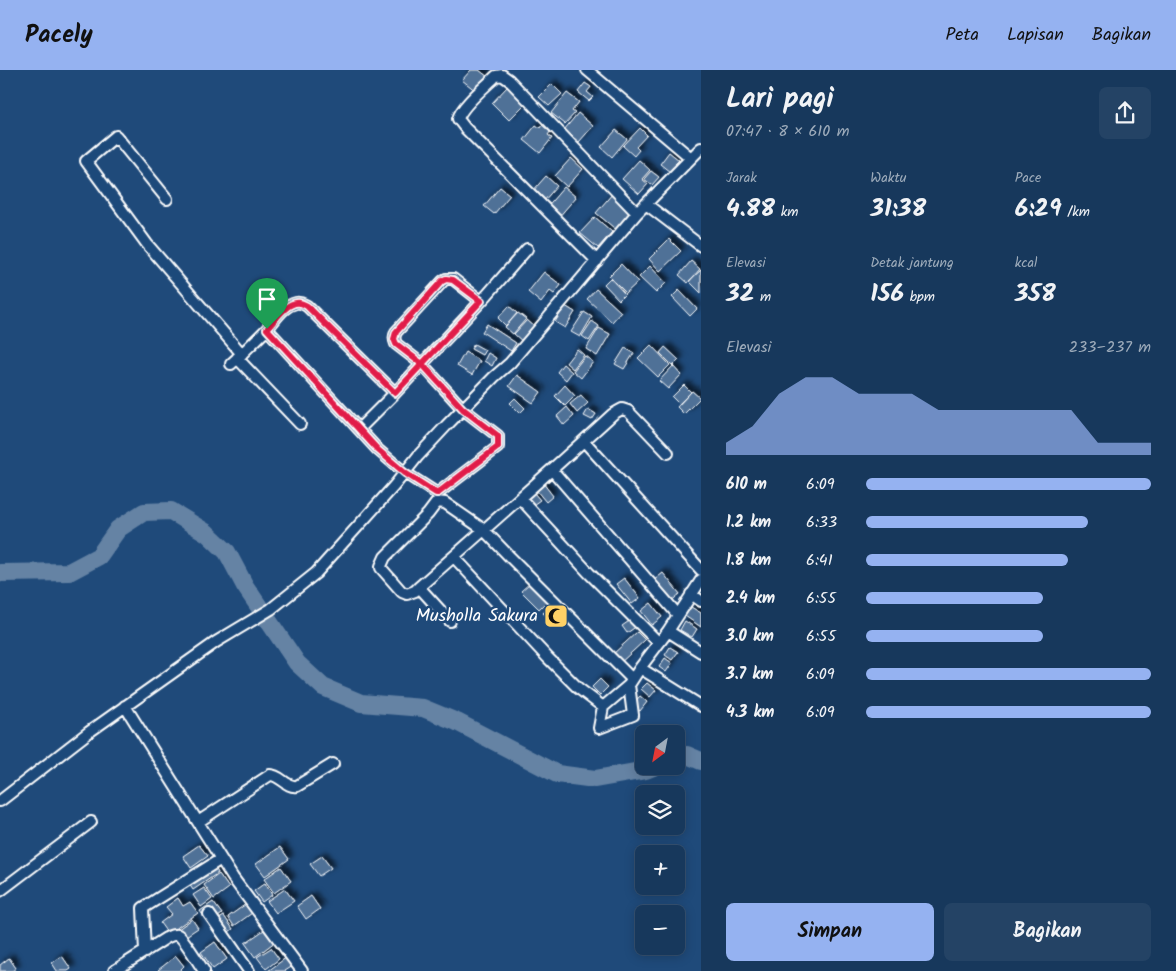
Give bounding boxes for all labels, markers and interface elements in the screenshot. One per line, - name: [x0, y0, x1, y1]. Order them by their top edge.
- text: Pacely: [25, 16, 93, 55]
- text: Peta: [946, 21, 979, 50]
- text: Lapisan: [1007, 21, 1064, 50]
- text: Bagikan: [1092, 21, 1151, 50]
- text: Lari pagi: [726, 77, 834, 122]
- button: share: [1099, 87, 1151, 139]
- text: 07:47 · 8 × 610 m: [726, 119, 849, 144]
- text: Jarak: [726, 167, 757, 189]
- text: Waktu: [870, 167, 907, 189]
- text: Pace: [1015, 167, 1041, 189]
- text: 4.88: [726, 189, 775, 229]
- text: 31:38: [870, 189, 926, 229]
- text: 6:29: [1015, 189, 1062, 229]
- text: km: [775, 201, 798, 223]
- text: /km: [1062, 201, 1090, 223]
- text: Elevasi: [726, 252, 766, 274]
- text: Detak jantung: [870, 252, 954, 274]
- text: kcal: [1015, 252, 1037, 274]
- text: 32: [726, 274, 754, 314]
- text: 156: [870, 274, 904, 314]
- text: 358: [1015, 274, 1056, 314]
- pin: [246, 278, 288, 329]
- icon: arrive: [253, 285, 281, 313]
- text: m: [754, 286, 771, 308]
- text: bpm: [904, 286, 935, 308]
- text: Elevasi: [726, 335, 771, 360]
- text: 233–237 m: [1069, 335, 1151, 360]
- text: 610 m: [726, 472, 767, 497]
- text: 6:09: [806, 472, 835, 497]
- text: 1.2 km: [726, 510, 771, 535]
- text: 6:33: [806, 510, 837, 535]
- text: 1.8 km: [726, 548, 771, 573]
- text: 6:41: [806, 548, 833, 573]
- text: 2.4 km: [726, 586, 775, 611]
- text: 6:55: [806, 586, 836, 611]
- place label: Musholla Sakura: [416, 602, 538, 631]
- mosque icon: Musholla Sakura: [543, 603, 569, 629]
- text: 3.0 km: [726, 624, 774, 649]
- text: 6:55: [806, 624, 836, 649]
- text: 3.7 km: [726, 662, 773, 687]
- text: 6:09: [806, 662, 835, 687]
- text: 4.3 km: [726, 700, 774, 725]
- text: 6:09: [806, 700, 835, 725]
- north arrow: [635, 725, 685, 775]
- map controls: [635, 725, 685, 955]
- button: layers: [635, 785, 685, 835]
- button: +: [635, 845, 685, 895]
- button: Simpan: [726, 903, 934, 961]
- button: Bagikan: [944, 903, 1151, 961]
- button: −: [635, 905, 685, 955]

